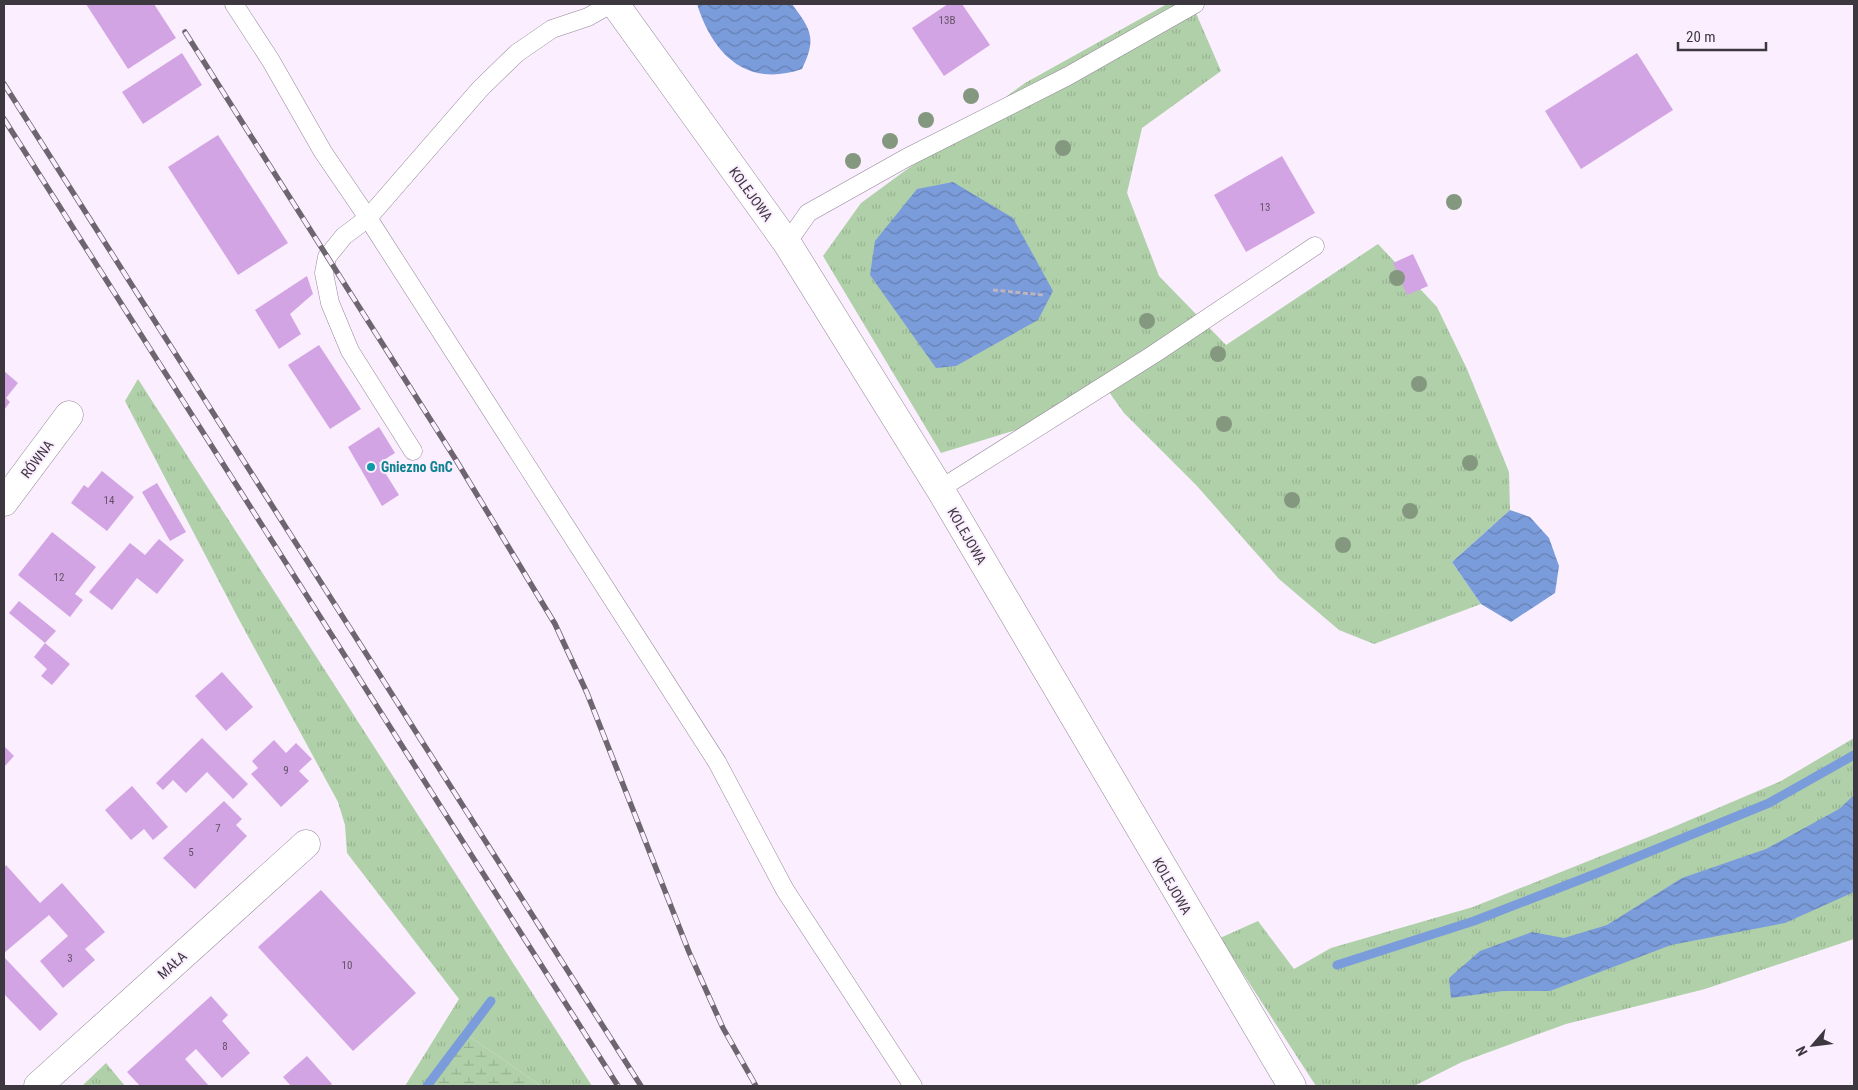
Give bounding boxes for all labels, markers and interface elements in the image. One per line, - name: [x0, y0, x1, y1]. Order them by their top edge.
- house number: 13B: [939, 14, 955, 27]
- scale bar: [1678, 20, 1766, 52]
- text: 20 m: [1686, 28, 1716, 46]
- street label: KOLEJOWA: [726, 164, 776, 224]
- house number: 13: [1260, 201, 1270, 214]
- street label: RÓWNA: [17, 436, 56, 481]
- place label: Gniezno GnC: [381, 459, 453, 475]
- marker: Gniezno GnC: [365, 461, 377, 473]
- house number: 14: [104, 494, 115, 507]
- street label: KOLEJOWA: [944, 505, 990, 567]
- house number: 12: [54, 571, 64, 584]
- house number: 9: [283, 764, 289, 777]
- house number: 7: [215, 822, 221, 835]
- house number: 5: [188, 846, 194, 859]
- street label: KOLEJOWA: [1149, 855, 1195, 917]
- street label: MAŁA: [154, 948, 190, 982]
- house number: 3: [67, 952, 73, 965]
- house number: 10: [342, 959, 352, 972]
- north arrow: [1788, 1020, 1838, 1070]
- house number: 8: [222, 1040, 228, 1053]
- text: N: [1792, 1044, 1811, 1059]

